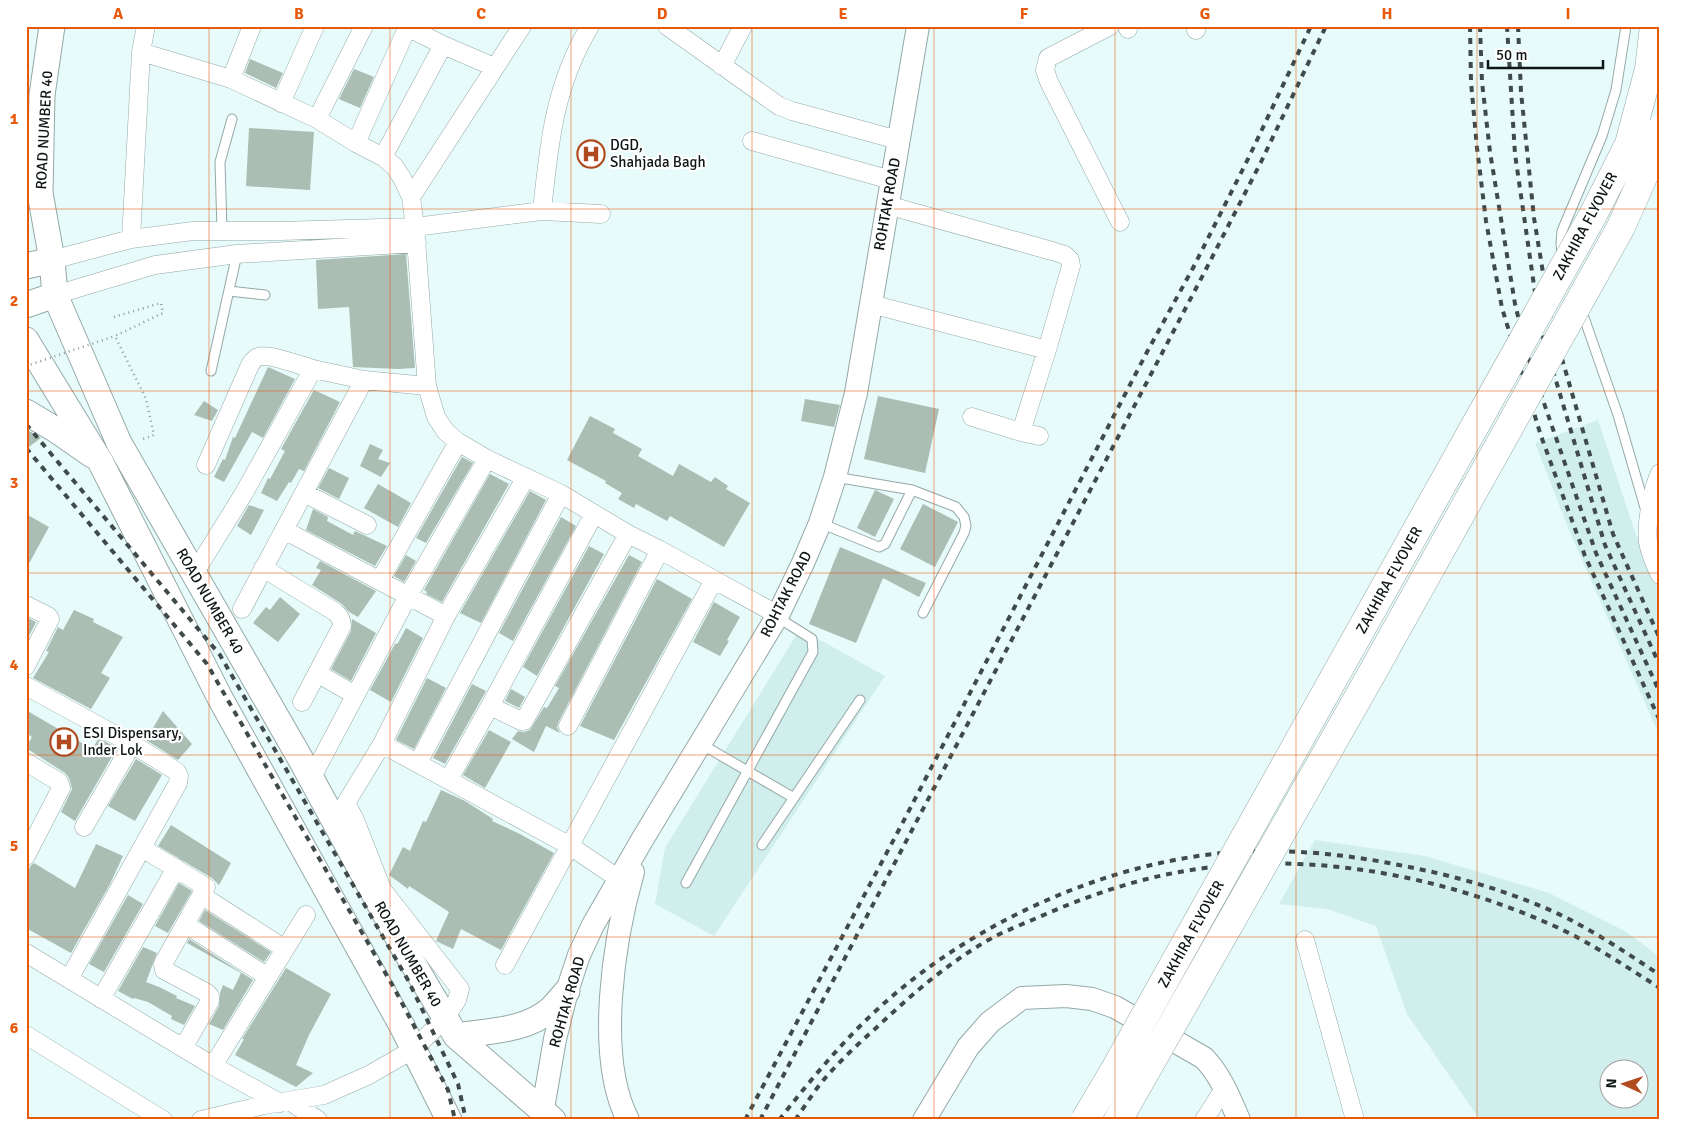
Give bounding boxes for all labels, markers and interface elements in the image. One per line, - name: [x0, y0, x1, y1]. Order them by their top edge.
- text: A: [113, 4, 124, 24]
- text: B: [294, 4, 304, 24]
- text: C: [476, 4, 486, 24]
- text: D: [657, 4, 668, 24]
- text: E: [838, 4, 848, 24]
- text: F: [1020, 4, 1029, 24]
- text: G: [1200, 4, 1210, 24]
- text: H: [1382, 4, 1392, 24]
- text: I: [1565, 4, 1571, 24]
- scale bar: [1488, 38, 1604, 70]
- text: 50 m: [1496, 46, 1527, 64]
- street label: ROAD NUMBER 40: [32, 70, 56, 190]
- text: 1: [10, 109, 19, 129]
- place label: DGD, Shahjada Bagh: [610, 136, 706, 171]
- hospital icon: DGD, Shahjada Bagh: [576, 139, 606, 169]
- street label: ROHTAK ROAD: [870, 156, 904, 252]
- street label: ZAKHIRA FLYOVER: [1549, 169, 1621, 283]
- text: 2: [10, 291, 18, 311]
- text: 3: [10, 473, 18, 493]
- street label: ZAKHIRA FLYOVER: [1352, 523, 1426, 637]
- street label: ROAD NUMBER 40: [172, 545, 248, 657]
- street label: ROHTAK ROAD: [757, 548, 815, 640]
- text: 4: [10, 655, 19, 675]
- place label: ESI Dispensary, Inder Lok: [83, 724, 182, 759]
- hospital icon: ESI Dispensary, Inder Lok: [49, 727, 79, 757]
- text: 5: [10, 836, 18, 856]
- street label: ZAKHIRA FLYOVER: [1154, 877, 1228, 991]
- street label: ROAD NUMBER 40: [370, 898, 446, 1010]
- street label: ROHTAK ROAD: [545, 954, 589, 1050]
- text: 6: [10, 1018, 19, 1038]
- north arrow: [1598, 1058, 1648, 1108]
- text: N: [1603, 1078, 1620, 1089]

